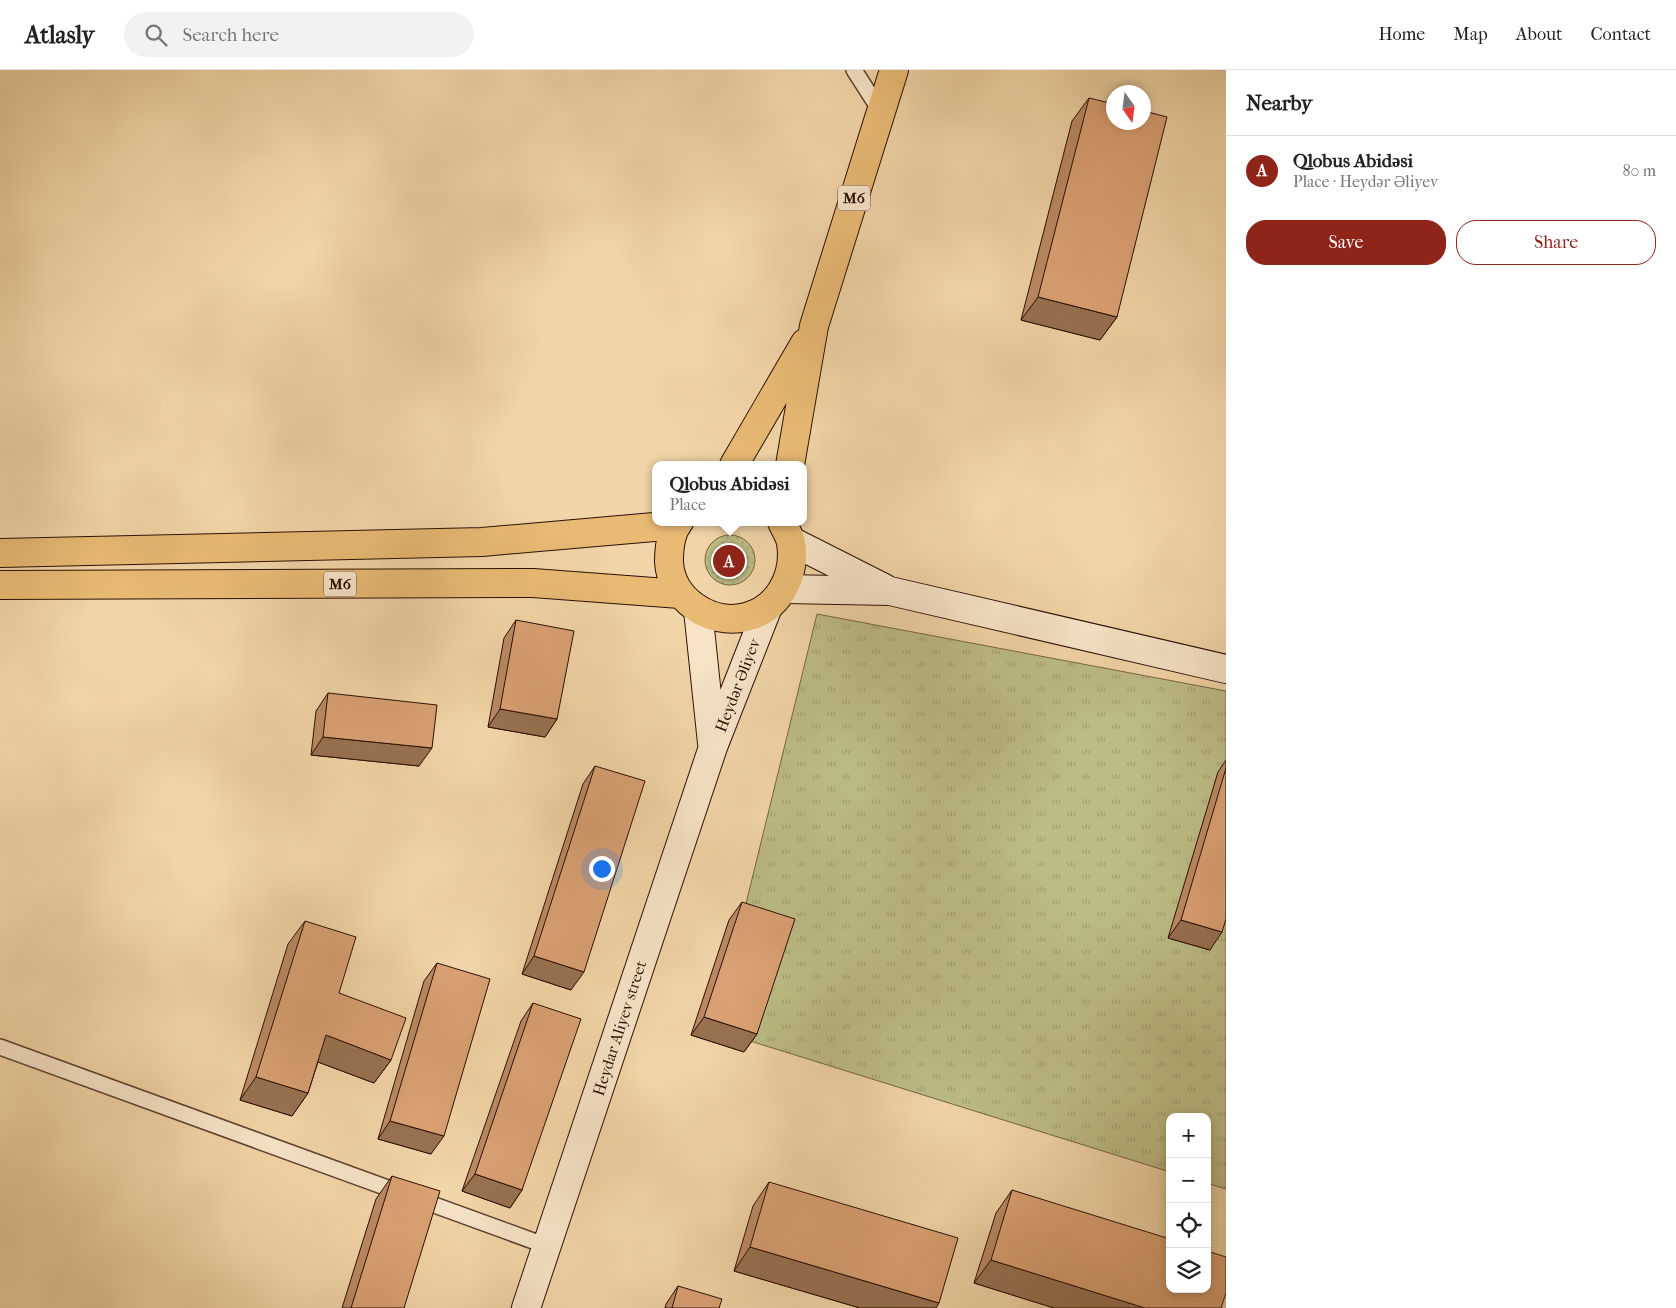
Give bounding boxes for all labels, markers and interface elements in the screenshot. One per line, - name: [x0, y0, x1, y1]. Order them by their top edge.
- search box: [124, 12, 474, 57]
- text: Atlasly: [25, 21, 94, 49]
- icon: search: [142, 21, 170, 49]
- text: Search here: [182, 24, 279, 46]
- text: Home: [1378, 24, 1425, 45]
- text: Map: [1453, 24, 1488, 45]
- text: About: [1516, 24, 1562, 45]
- text: Contact: [1590, 24, 1651, 45]
- north arrow: [1106, 85, 1151, 130]
- text: Nearby: [1246, 91, 1312, 115]
- text: Qlobus Abidəsi: [1293, 150, 1413, 172]
- text: A: [1257, 161, 1267, 180]
- text: 80 m: [1622, 161, 1656, 180]
- text: Place · Heydər Əliyev: [1293, 172, 1438, 191]
- road number: M6: [838, 186, 870, 210]
- button: Save: [1246, 220, 1446, 265]
- button: Share: [1456, 220, 1656, 265]
- popup: [652, 461, 807, 526]
- text: Qlobus Abidəsi: [669, 473, 790, 495]
- text: Place: [669, 495, 706, 514]
- pin: A: [713, 542, 745, 580]
- road number: M6: [324, 572, 356, 596]
- street label: Heydər Əliyev: [711, 635, 764, 735]
- your location: [589, 856, 615, 882]
- street label: Heydar Aliyev street: [589, 958, 650, 1098]
- map controls: [1166, 1113, 1211, 1293]
- button: +: [1166, 1113, 1211, 1158]
- button: −: [1166, 1158, 1211, 1203]
- button: locate: [1166, 1203, 1211, 1248]
- button: layers: [1166, 1248, 1211, 1293]

